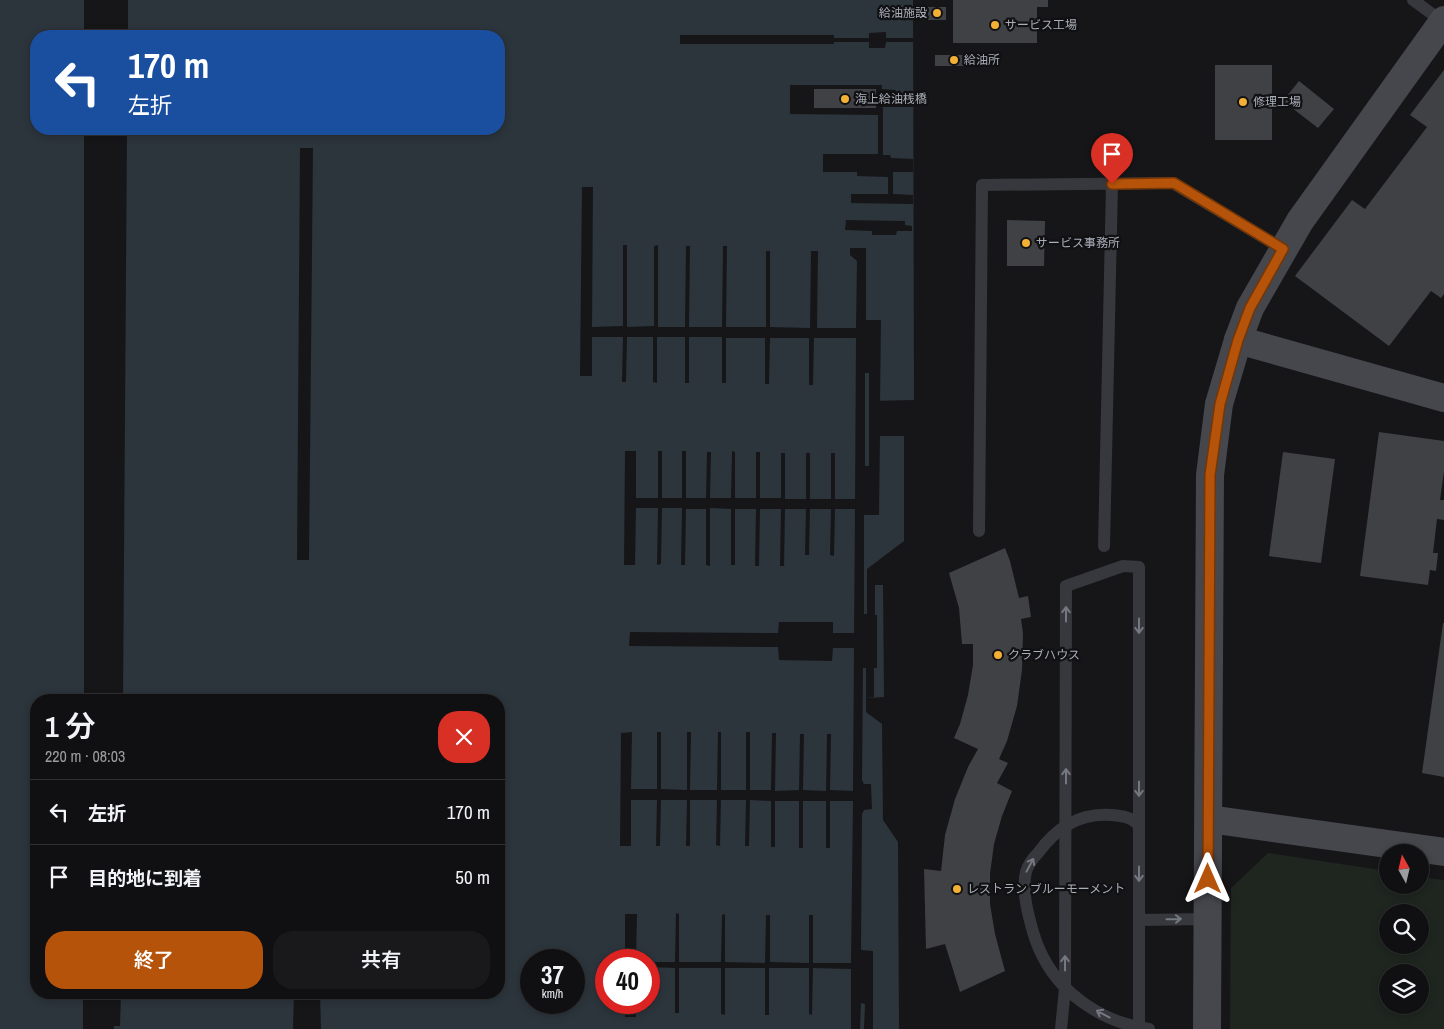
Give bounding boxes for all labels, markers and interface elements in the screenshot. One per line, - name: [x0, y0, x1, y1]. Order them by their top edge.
- place label: 給油施設: [879, 5, 927, 21]
- marker: 給油施設: [931, 7, 943, 19]
- place label: サービス工場: [1005, 17, 1077, 33]
- marker: サービス工場: [989, 19, 1001, 31]
- text: 170 m: [128, 42, 209, 89]
- icon: left: [45, 50, 110, 115]
- place label: 給油所: [964, 52, 1000, 68]
- marker: 給油所: [948, 54, 960, 66]
- text: 左折: [128, 90, 172, 120]
- place label: 海上給油桟橋: [855, 91, 927, 107]
- marker: 海上給油桟橋: [839, 93, 851, 105]
- place label: 修理工場: [1253, 94, 1301, 110]
- marker: 修理工場: [1237, 96, 1249, 108]
- pin: [1091, 133, 1133, 184]
- icon: arrive: [1098, 140, 1126, 168]
- place label: サービス事務所: [1036, 235, 1120, 251]
- marker: サービス事務所: [1020, 237, 1032, 249]
- one-way arrow: [1061, 606, 1071, 622]
- one-way arrow: [1134, 618, 1144, 634]
- place label: クラブハウス: [1008, 647, 1080, 663]
- marker: クラブハウス: [992, 649, 1004, 661]
- text: 1 分: [45, 706, 96, 746]
- button: close: [438, 711, 490, 763]
- text: 220 m · 08:03: [45, 745, 125, 767]
- one-way arrow: [1061, 768, 1071, 784]
- one-way arrow: [1134, 780, 1144, 796]
- icon: left: [45, 798, 73, 826]
- text: 170 m: [447, 799, 490, 825]
- text: 左折: [88, 800, 126, 826]
- north arrow: [1379, 844, 1429, 894]
- map controls: [1379, 844, 1429, 1014]
- position arrow: [1181, 852, 1233, 904]
- one-way arrow: [1026, 858, 1035, 873]
- icon: arrive: [45, 863, 73, 891]
- text: 50 m: [455, 864, 490, 890]
- text: 目的地に到着: [88, 865, 202, 891]
- one-way arrow: [1134, 866, 1144, 882]
- place label: レストラン ブルーモーメント: [967, 881, 1125, 897]
- marker: レストラン ブルーモーメント: [951, 883, 963, 895]
- button: search: [1379, 904, 1429, 954]
- one-way arrow: [1165, 914, 1181, 924]
- button: 終了: [45, 931, 263, 989]
- button: 共有: [273, 931, 490, 989]
- speed limit sign: 40: [595, 949, 660, 1014]
- one-way arrow: [1060, 955, 1070, 972]
- text: 37: [541, 958, 564, 992]
- button: layers: [1379, 964, 1429, 1014]
- text: km/h: [542, 986, 563, 1002]
- one-way arrow: [1095, 1009, 1110, 1019]

